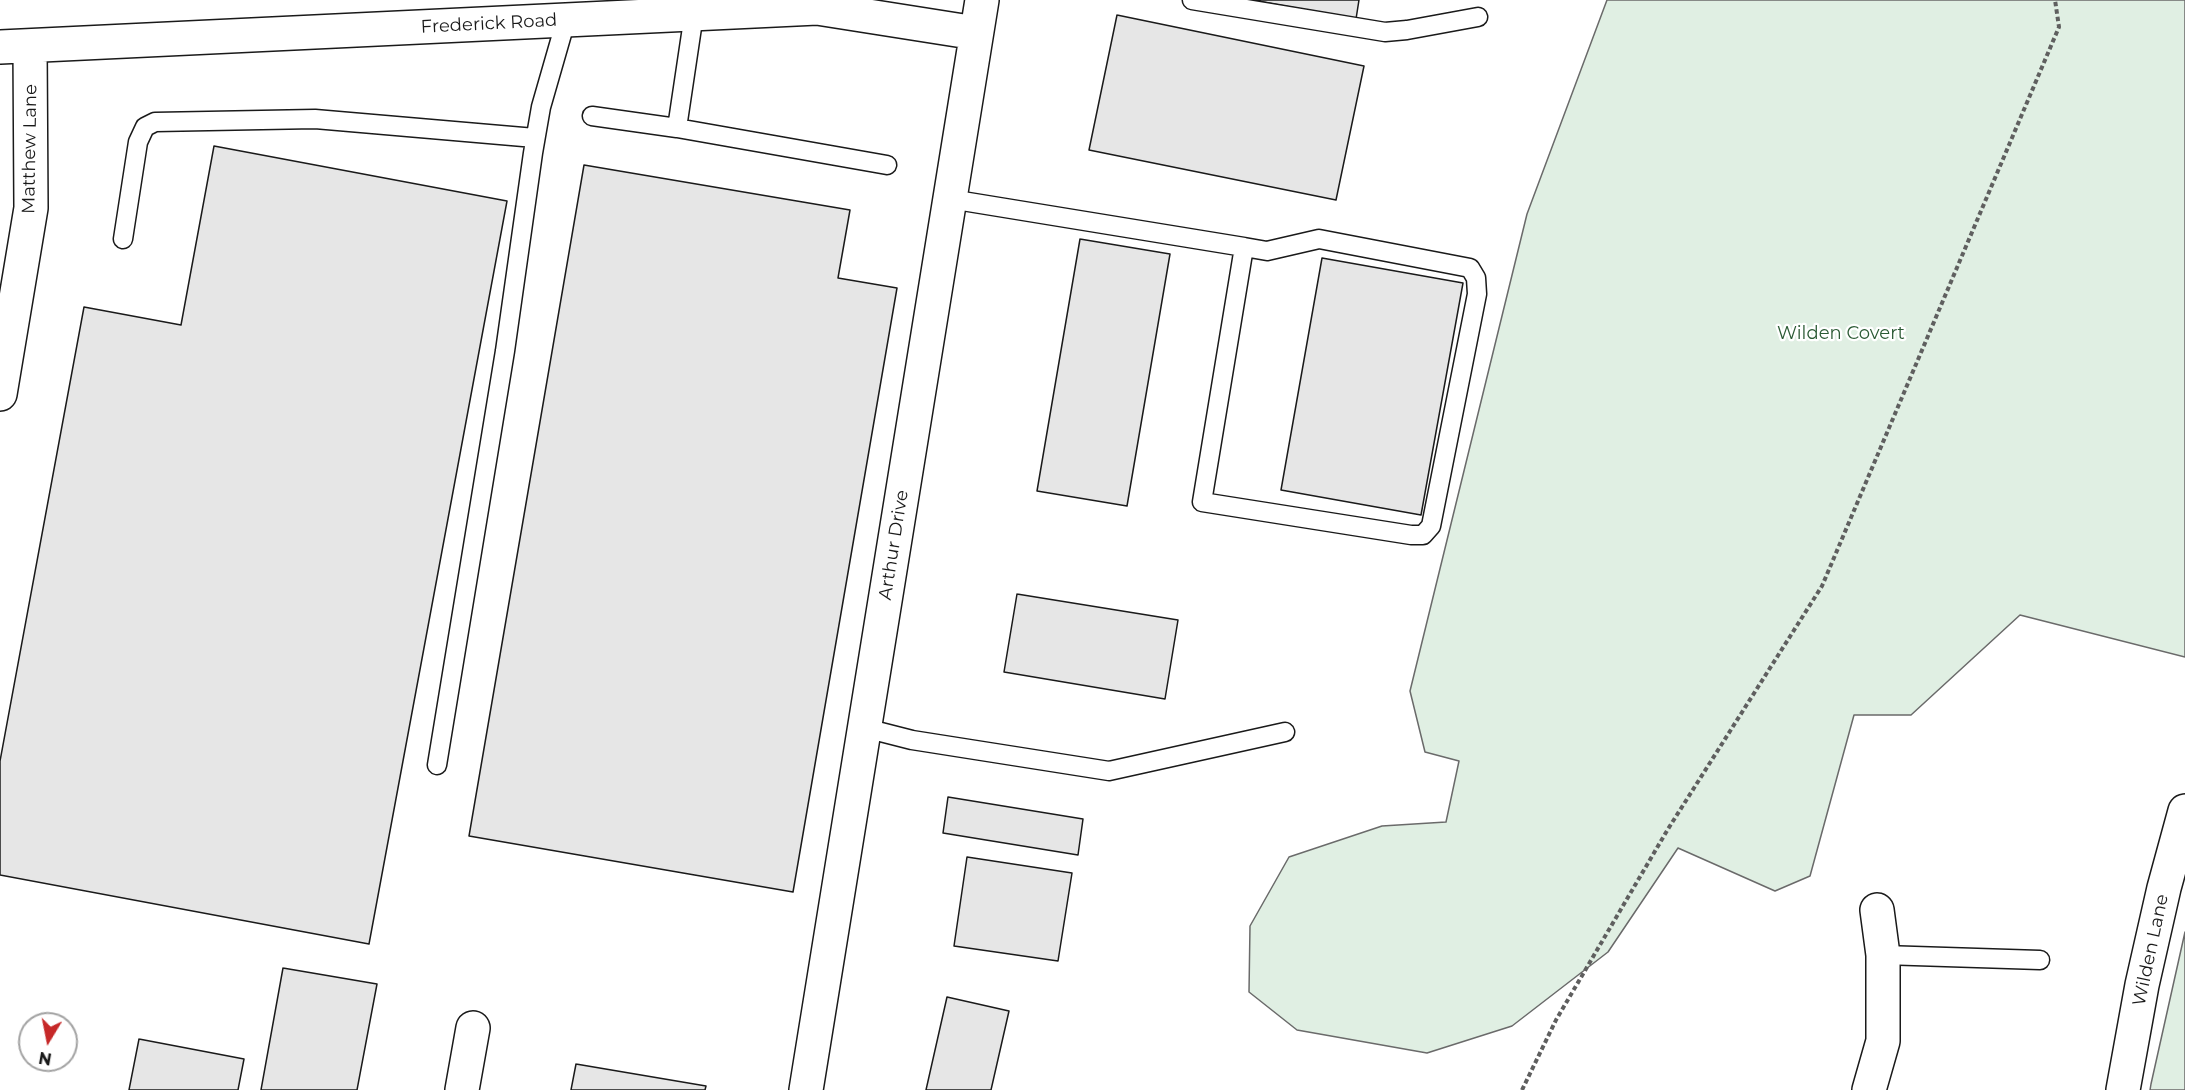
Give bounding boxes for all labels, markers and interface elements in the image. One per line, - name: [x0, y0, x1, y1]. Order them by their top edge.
- street label: Frederick Road: [420, 10, 558, 38]
- street label: Matthew Lane: [18, 84, 42, 214]
- park label: Wilden Covert: [1777, 323, 1905, 345]
- street label: Arthur Drive: [875, 488, 913, 602]
- street label: Wilden Lane: [2129, 892, 2173, 1008]
- north arrow: [18, 1012, 78, 1072]
- text: N: [37, 1048, 53, 1069]

